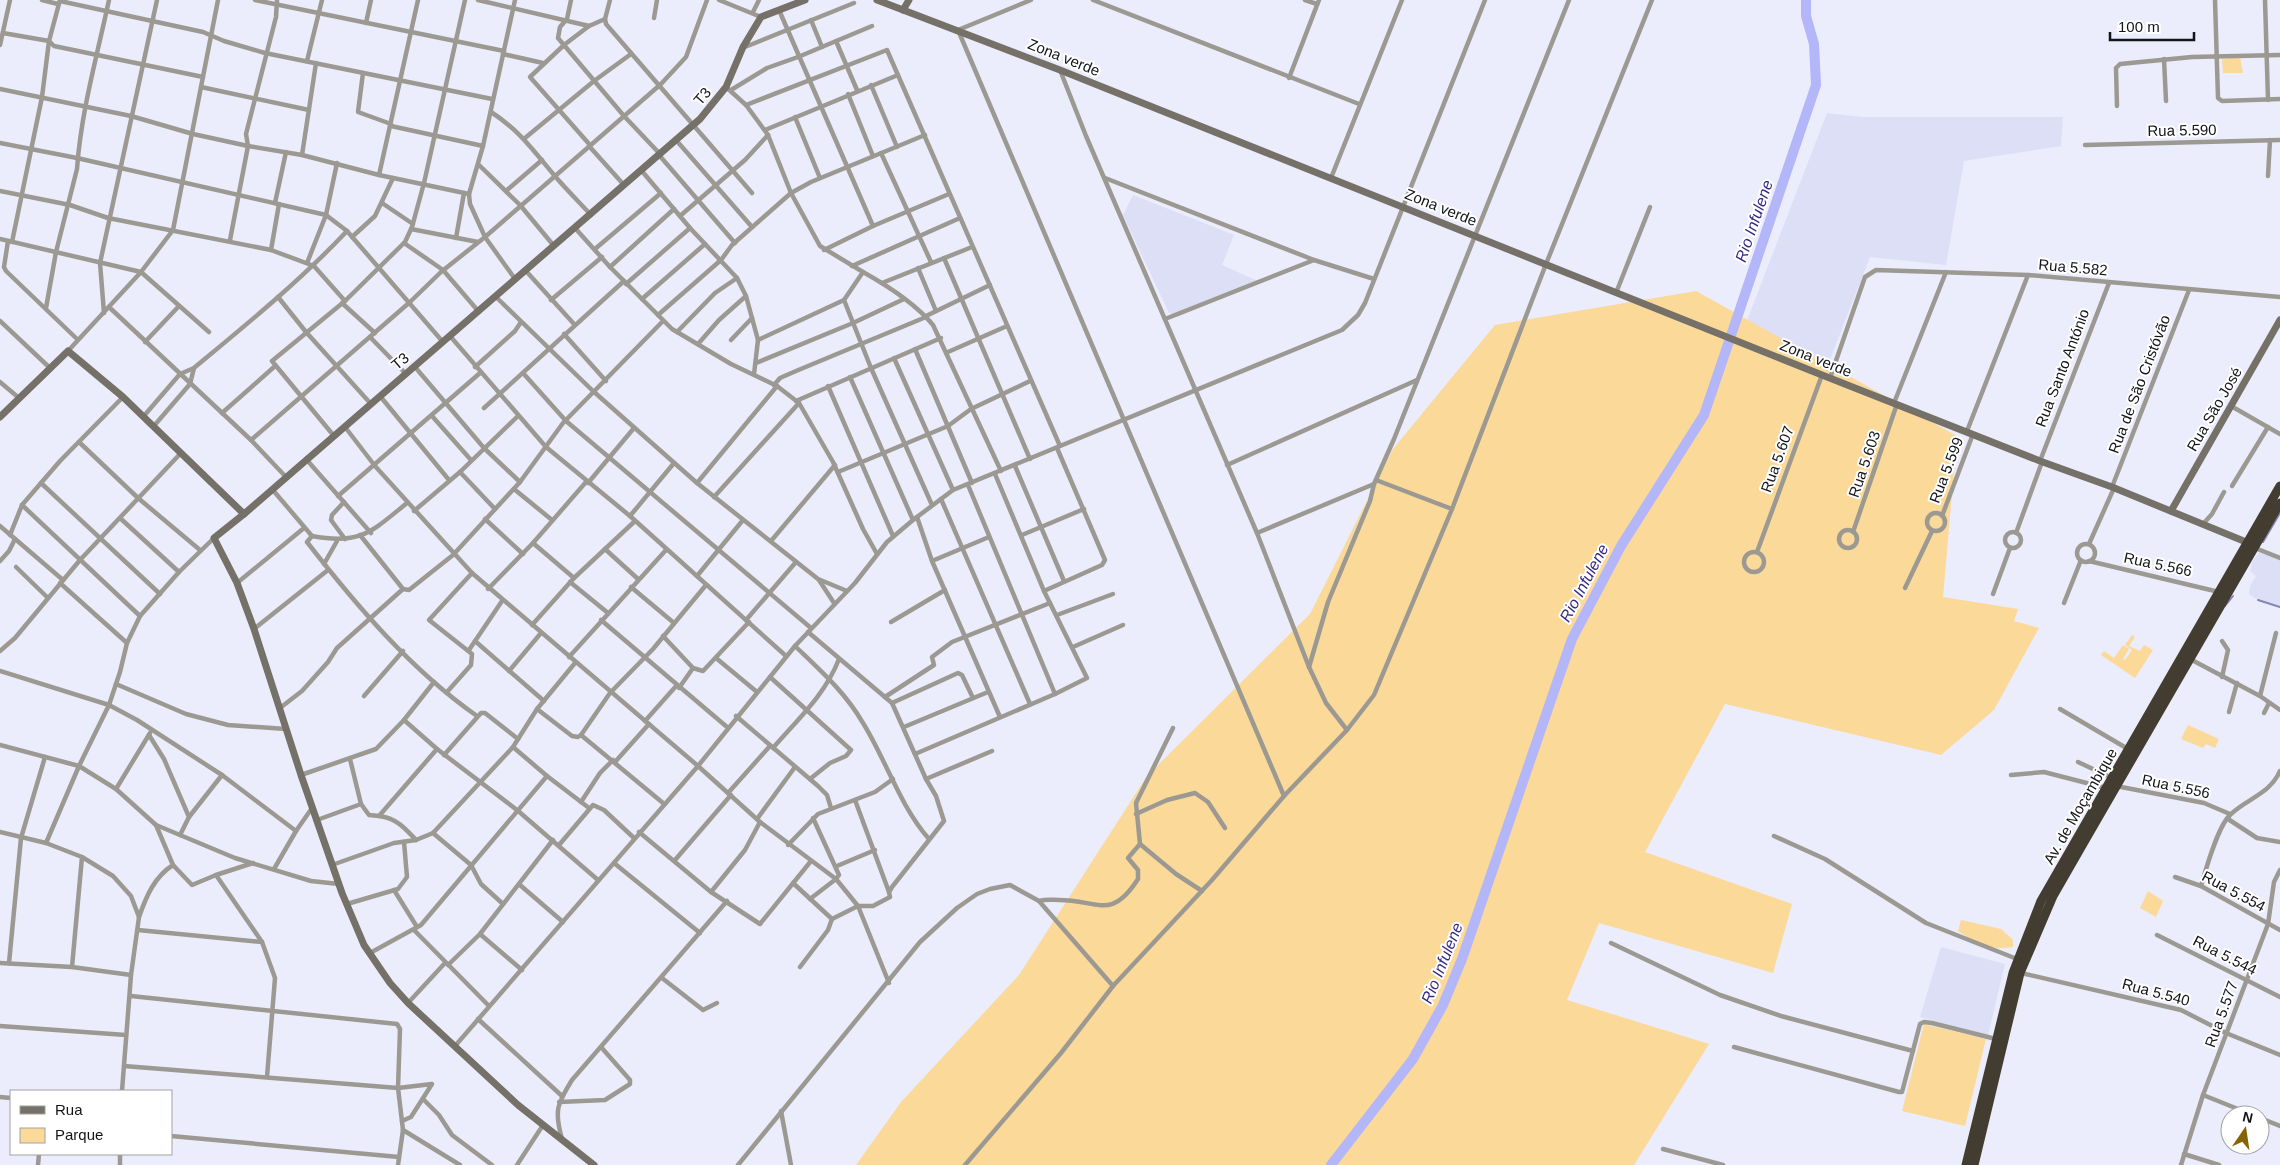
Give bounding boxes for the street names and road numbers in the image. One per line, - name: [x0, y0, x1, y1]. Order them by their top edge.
- street label: Zona verde: [1026, 35, 1102, 79]
- street label: T3: [690, 84, 714, 108]
- street label: Rua 5.590: [2147, 121, 2217, 139]
- street label: Zona verde: [1403, 185, 1479, 229]
- street label: Rua 5.582: [2038, 256, 2108, 278]
- street label: Rua Santo António: [2032, 307, 2092, 429]
- street label: Rua de São Cristóvão: [2105, 312, 2173, 456]
- street label: Zona verde: [1778, 336, 1854, 380]
- street label: T3: [388, 349, 412, 373]
- street label: Rua São José: [2183, 364, 2245, 454]
- street label: Rua 5.607: [1757, 424, 1797, 494]
- street label: Rua 5.603: [1845, 429, 1883, 499]
- street label: Rua 5.599: [1926, 435, 1966, 505]
- street label: Rua 5.566: [2122, 548, 2194, 580]
- street label: Av. de Moçambique: [2040, 745, 2120, 867]
- street label: Rua 5.556: [2140, 770, 2212, 802]
- street label: Rua 5.554: [2199, 867, 2269, 915]
- street label: Rua 5.544: [2190, 932, 2260, 978]
- street label: Rua 5.540: [2120, 975, 2192, 1009]
- street label: Rua 5.577: [2201, 979, 2241, 1049]

